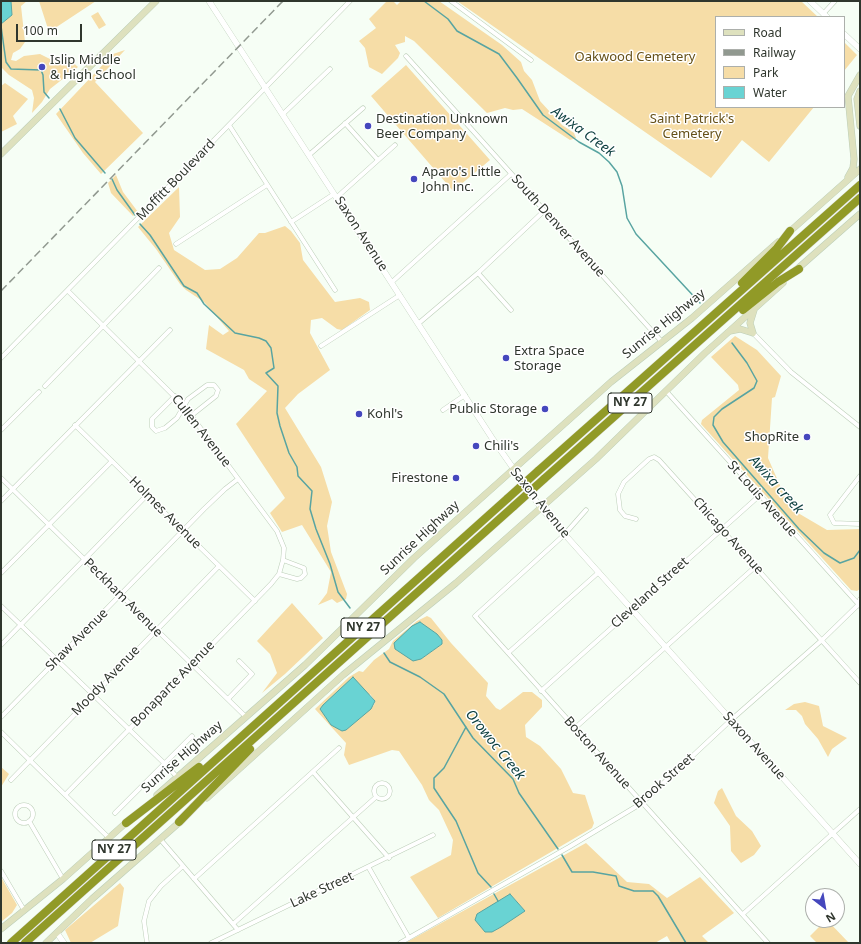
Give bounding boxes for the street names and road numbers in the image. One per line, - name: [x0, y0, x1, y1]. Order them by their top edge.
- street label: Moffitt Boulevard: [133, 136, 219, 224]
- street label: South Denver Avenue: [508, 172, 608, 280]
- street label: Saxon Avenue: [331, 194, 391, 274]
- street label: Sunrise Highway: [619, 286, 709, 362]
- street label: Cullen Avenue: [168, 392, 234, 470]
- road number: NY 27: [608, 393, 652, 413]
- street label: St Louis Avenue: [724, 458, 800, 540]
- street label: Saxon Avenue: [507, 465, 573, 541]
- street label: Holmes Avenue: [126, 474, 204, 552]
- street label: Chicago Avenue: [689, 494, 767, 578]
- street label: Sunrise Highway: [377, 498, 463, 578]
- street label: Cleveland Street: [608, 554, 692, 632]
- street label: Peckham Avenue: [80, 555, 166, 641]
- street label: Shaw Avenue: [43, 606, 111, 674]
- road number: NY 27: [341, 618, 385, 638]
- street label: Bonaparte Avenue: [128, 638, 218, 730]
- street label: Moody Avenue: [69, 643, 143, 719]
- street label: Saxon Avenue: [719, 709, 789, 783]
- street label: Boston Avenue: [560, 714, 634, 792]
- street label: Sunrise Highway: [138, 718, 226, 796]
- street label: Brook Street: [630, 750, 698, 812]
- road number: NY 27: [92, 840, 136, 860]
- street label: Lake Street: [288, 869, 356, 911]

